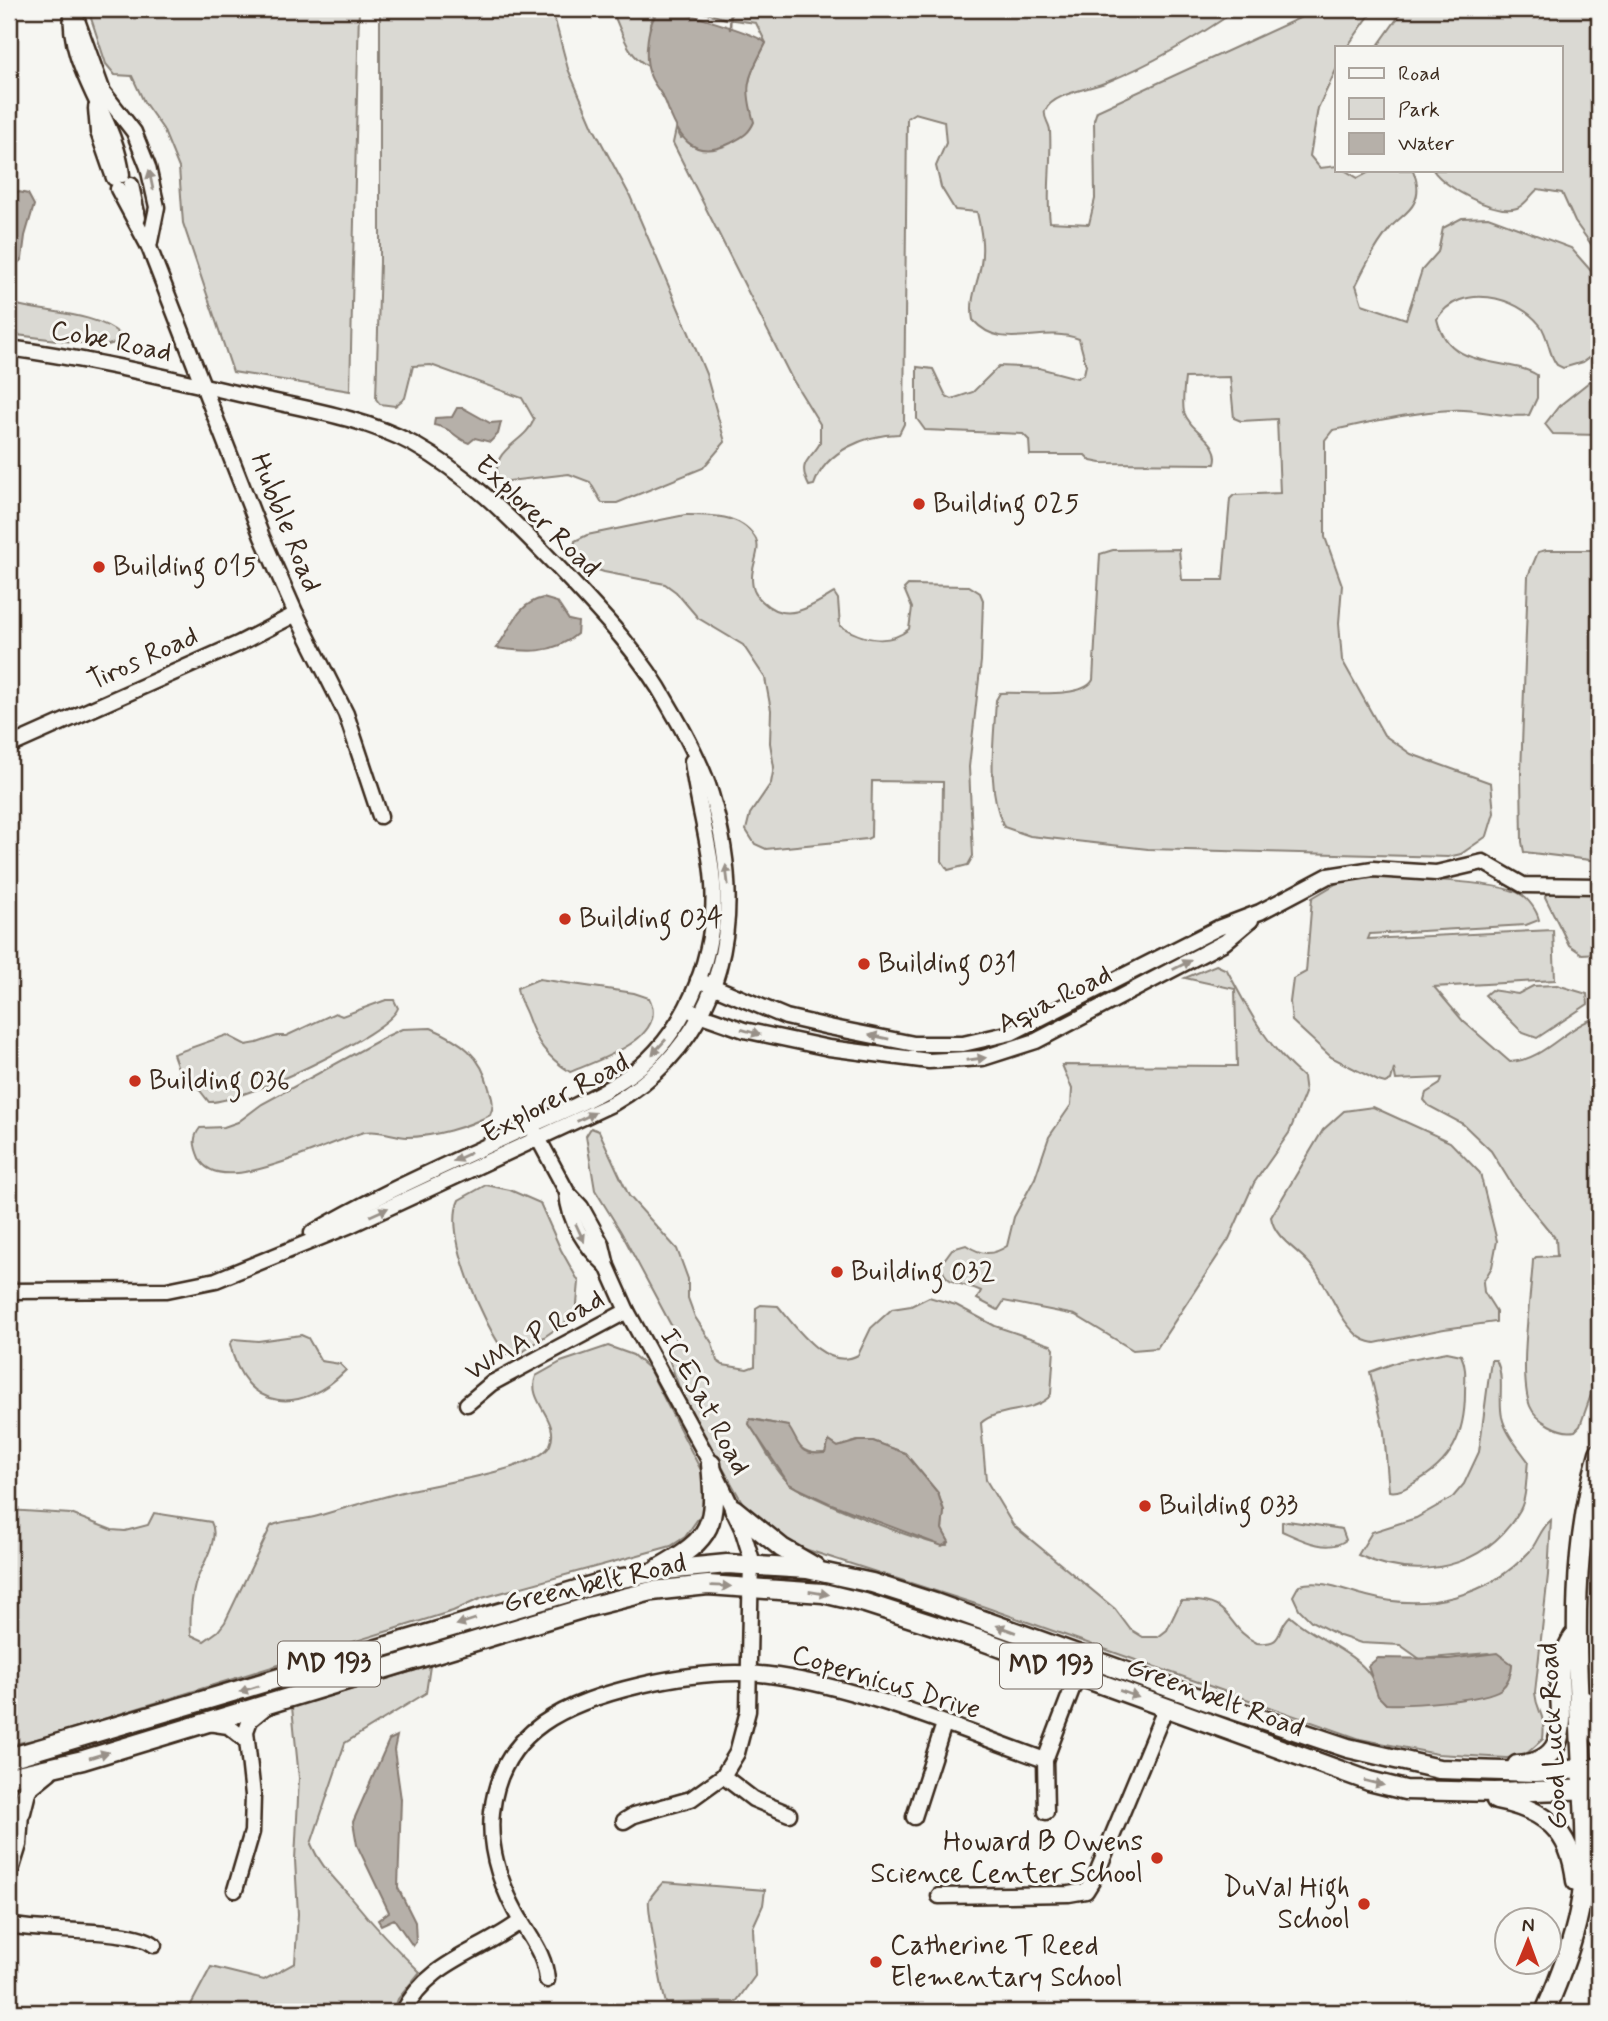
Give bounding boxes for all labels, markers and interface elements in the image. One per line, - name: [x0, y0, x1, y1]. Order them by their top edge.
- legend: [1335, 46, 1562, 172]
- text: Road: [1398, 60, 1440, 88]
- text: Park: [1398, 96, 1440, 124]
- text: Water: [1398, 130, 1454, 158]
- one-way arrow: [145, 169, 156, 191]
- street label: Cobe Road: [47, 312, 175, 372]
- street label: Hubble Road: [240, 448, 330, 598]
- street label: Explorer Road: [466, 448, 608, 586]
- place label: Building 025: [933, 486, 1079, 526]
- marker: Building 025: [911, 496, 927, 512]
- place label: Building 015: [113, 549, 257, 589]
- marker: Building 015: [91, 559, 107, 575]
- street label: Tiros Road: [82, 618, 204, 700]
- one-way arrow: [722, 864, 733, 886]
- place label: Building 034: [579, 901, 723, 941]
- marker: Building 034: [557, 911, 573, 927]
- place label: Building 031: [878, 946, 1017, 986]
- marker: Building 031: [856, 956, 872, 972]
- street label: Aqua Road: [992, 956, 1118, 1044]
- one-way arrow: [1172, 959, 1192, 971]
- one-way arrow: [741, 1027, 762, 1037]
- one-way arrow: [868, 1031, 890, 1042]
- one-way arrow: [652, 1038, 667, 1055]
- street label: Explorer Road: [476, 1045, 636, 1153]
- one-way arrow: [965, 1053, 987, 1064]
- place label: Building 036: [149, 1063, 290, 1103]
- marker: Building 036: [127, 1073, 143, 1089]
- one-way arrow: [576, 1111, 596, 1122]
- one-way arrow: [452, 1151, 472, 1163]
- one-way arrow: [369, 1206, 389, 1218]
- one-way arrow: [574, 1223, 585, 1243]
- place label: Building 032: [851, 1254, 996, 1294]
- marker: Building 032: [829, 1264, 845, 1280]
- street label: WMAP Road: [459, 1281, 611, 1391]
- street label: ICESat Road: [650, 1322, 758, 1482]
- place label: Building 033: [1159, 1488, 1298, 1528]
- marker: Building 033: [1137, 1498, 1153, 1514]
- street label: Greenbelt Road: [500, 1545, 690, 1623]
- one-way arrow: [710, 1580, 732, 1591]
- one-way arrow: [808, 1588, 830, 1599]
- one-way arrow: [456, 1617, 477, 1628]
- one-way arrow: [995, 1623, 1016, 1634]
- street label: Copernicus Drive: [787, 1637, 985, 1729]
- street label: Good Luck Road: [1531, 1641, 1577, 1831]
- road number: MD 193: [278, 1642, 380, 1686]
- road number: MD 193: [1000, 1644, 1102, 1688]
- street label: Greenbelt Road: [1121, 1649, 1309, 1747]
- one-way arrow: [238, 1684, 259, 1694]
- one-way arrow: [1118, 1688, 1139, 1699]
- one-way arrow: [89, 1749, 110, 1759]
- one-way arrow: [1363, 1777, 1385, 1788]
- place label: Howard B Owens Science Center School: [870, 1824, 1143, 1893]
- marker: Howard B Owens Science Center School: [1149, 1850, 1165, 1866]
- place label: DuVal High School: [1223, 1870, 1350, 1939]
- marker: DuVal High School: [1356, 1896, 1372, 1912]
- north arrow: [1492, 1906, 1562, 1976]
- text: N: [1522, 1913, 1535, 1938]
- place label: Catherine T Reed Elementary School: [890, 1928, 1123, 1997]
- marker: Catherine T Reed Elementary School: [868, 1954, 884, 1970]

